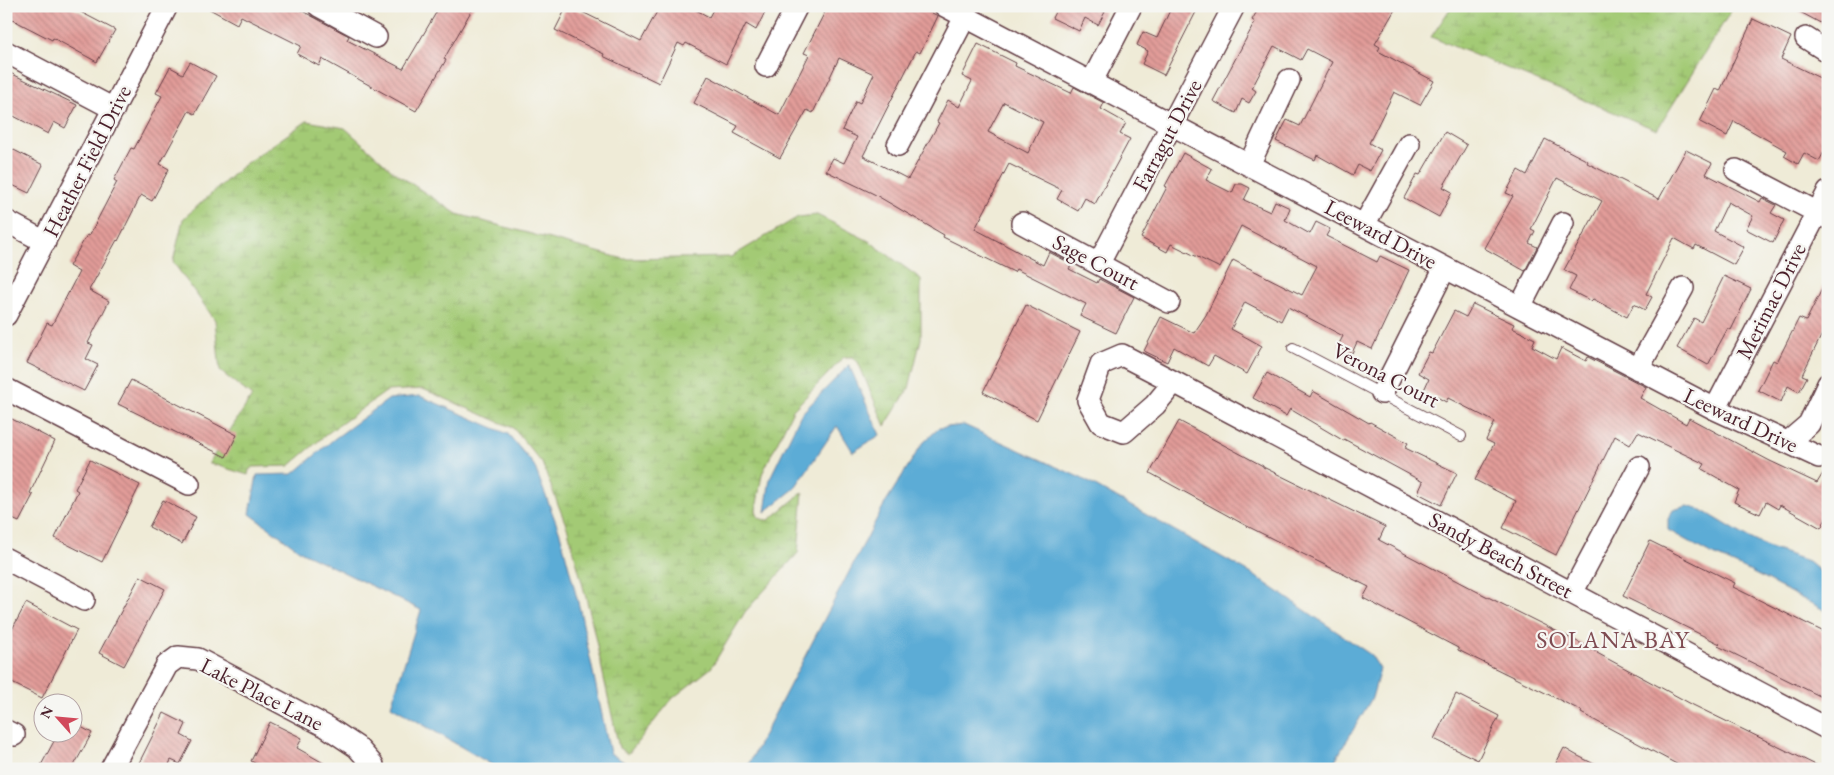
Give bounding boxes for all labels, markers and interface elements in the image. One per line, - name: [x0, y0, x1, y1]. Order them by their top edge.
- street label: Farragut Drive: [1125, 74, 1209, 196]
- street label: Heather Field Drive: [36, 80, 138, 242]
- street label: Leeward Drive: [1320, 192, 1443, 276]
- street label: Sage Court: [1048, 227, 1144, 297]
- street label: Merimac Drive: [1729, 237, 1813, 364]
- street label: Verona Court: [1327, 336, 1445, 414]
- street label: Leeward Drive: [1679, 381, 1803, 459]
- street label: Sandy Beach Street: [1424, 505, 1578, 605]
- district label: SOLANA BAY: [1536, 624, 1690, 655]
- street label: Lake Place Lane: [196, 651, 329, 738]
- north arrow: [32, 692, 82, 742]
- text: N: [36, 702, 57, 721]

